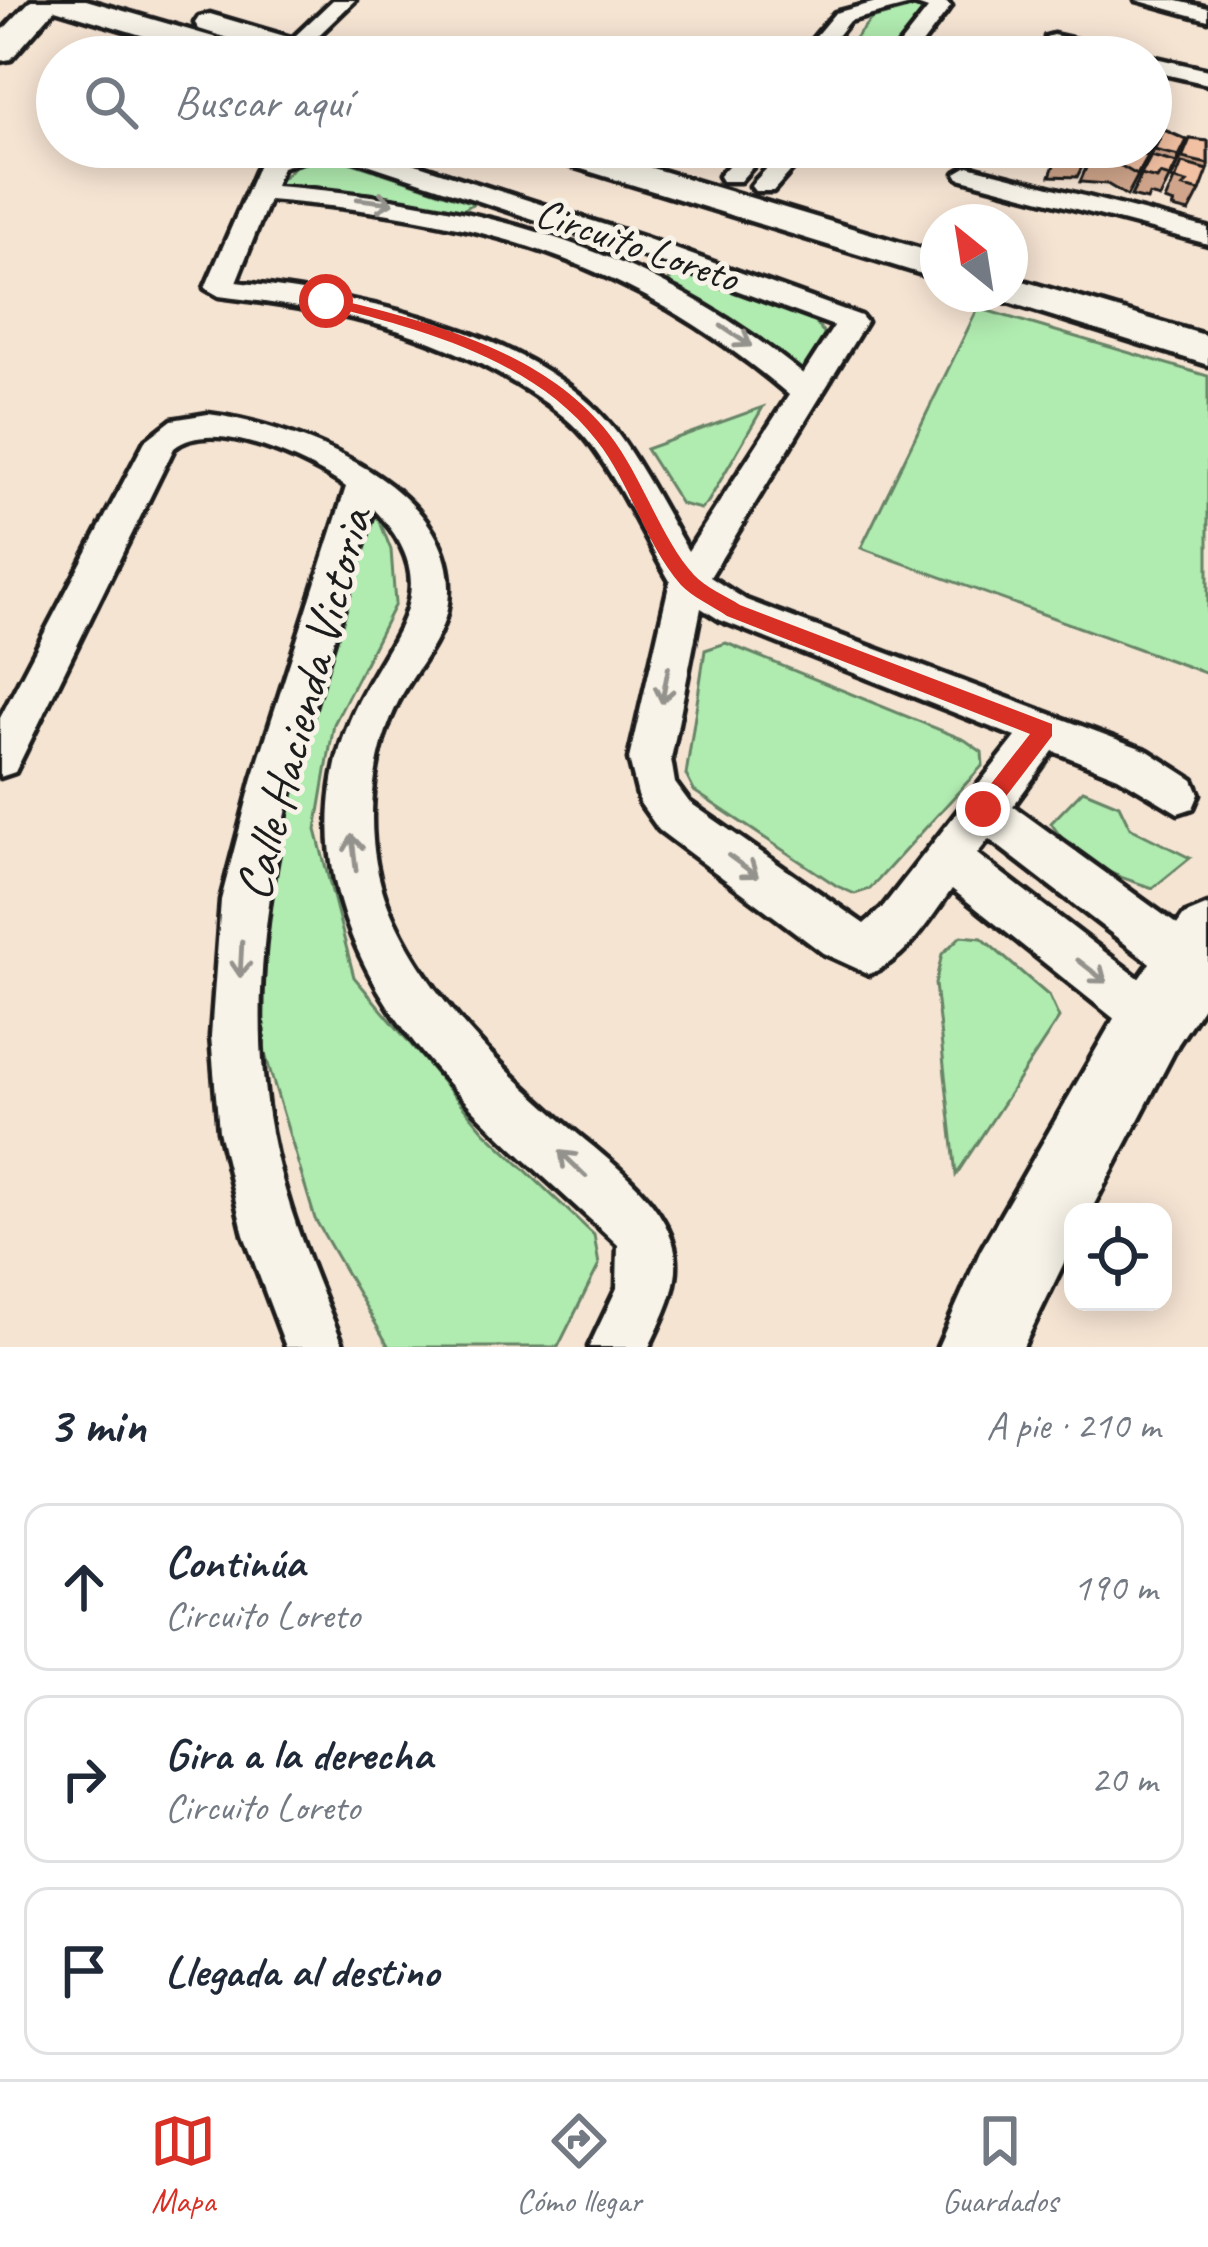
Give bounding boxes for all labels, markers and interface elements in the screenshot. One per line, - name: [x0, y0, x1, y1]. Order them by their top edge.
- search box: [36, 36, 1172, 168]
- icon: search: [78, 69, 144, 135]
- text: Buscar aquí: [174, 74, 350, 131]
- street label: Circuito Loreto: [529, 186, 747, 305]
- one-way arrow: [355, 191, 394, 213]
- north arrow: [920, 204, 1028, 312]
- route start: [299, 274, 353, 328]
- one-way arrow: [719, 324, 753, 349]
- street label: Calle Hacienda Victoria: [220, 498, 387, 907]
- one-way arrow: [653, 665, 675, 704]
- route end: [956, 782, 1010, 836]
- one-way arrow: [342, 835, 364, 874]
- one-way arrow: [726, 853, 759, 879]
- one-way arrow: [229, 939, 252, 978]
- one-way arrow: [1075, 957, 1107, 984]
- one-way arrow: [559, 1151, 588, 1179]
- map controls: [1064, 1203, 1172, 1311]
- button: locate: [1064, 1203, 1172, 1311]
- text: 3 min: [48, 1393, 146, 1457]
- text: A pie · 210 m: [986, 1401, 1160, 1450]
- text: Continúa: [165, 1534, 305, 1591]
- icon: ahead: [51, 1554, 117, 1620]
- text: 190 m: [1073, 1563, 1157, 1612]
- text: Circuito Loreto: [165, 1591, 360, 1640]
- text: Gira a la derecha: [165, 1726, 432, 1783]
- icon: right: [51, 1746, 117, 1812]
- text: 20 m: [1091, 1755, 1157, 1804]
- text: Circuito Loreto: [165, 1783, 360, 1832]
- icon: arrive: [51, 1938, 117, 2004]
- text: Llegada al destino: [165, 1943, 439, 2000]
- tab: Mapa: [150, 2108, 216, 2222]
- tab: Cómo llegar: [517, 2108, 642, 2222]
- tab: Guardados: [942, 2108, 1058, 2222]

